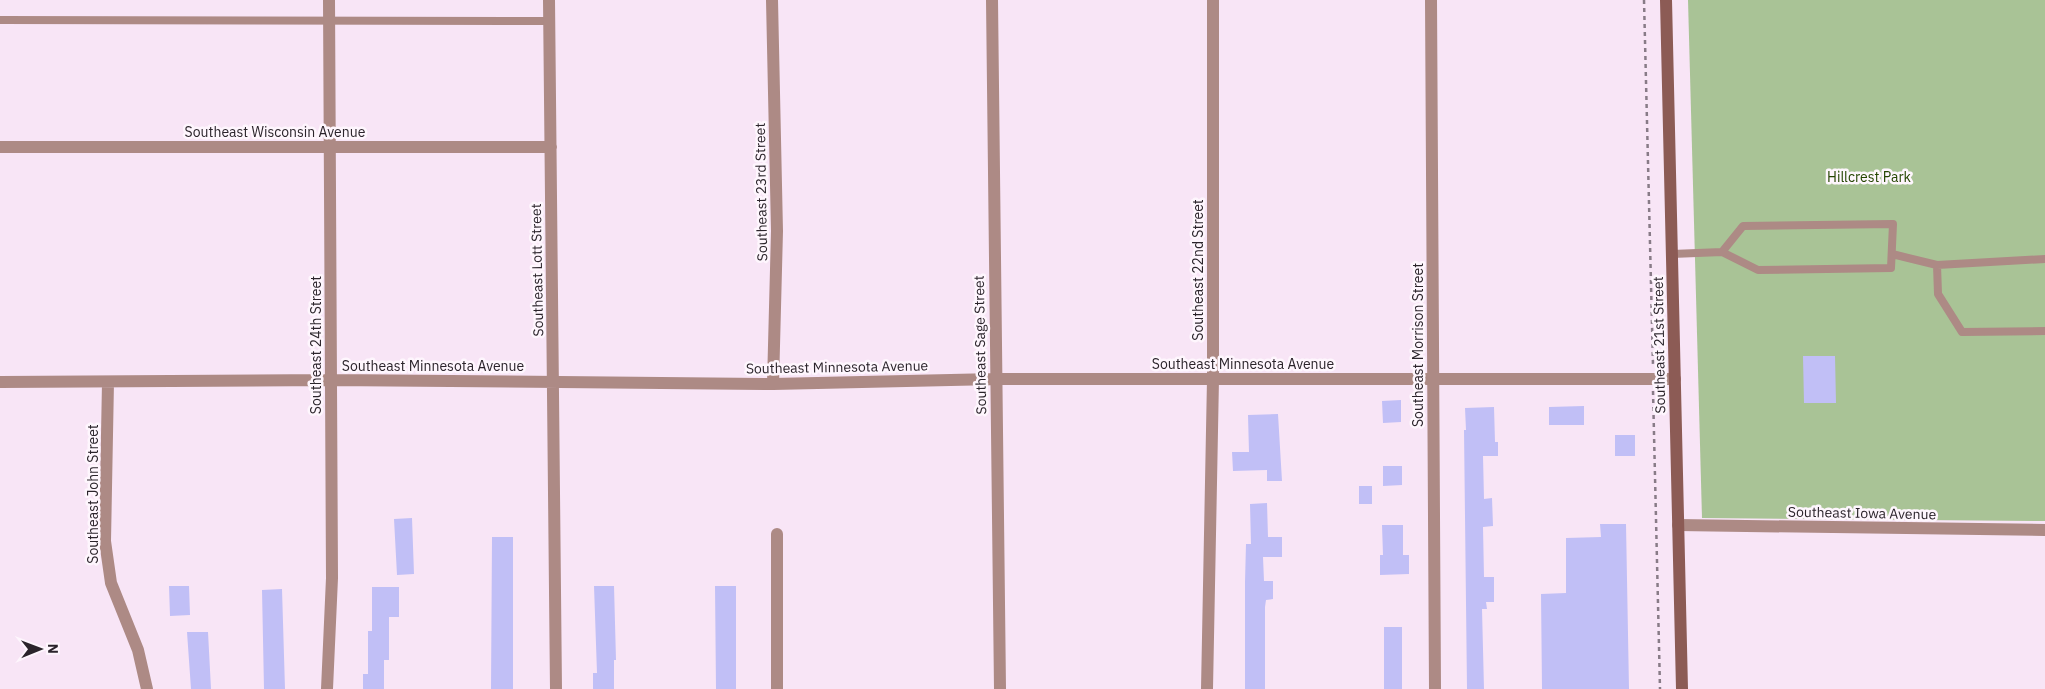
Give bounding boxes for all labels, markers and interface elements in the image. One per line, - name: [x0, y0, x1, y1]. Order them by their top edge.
- street label: Southeast 23rd Street: [751, 122, 771, 261]
- street label: Southeast Wisconsin Avenue: [185, 123, 366, 141]
- park label: Hillcrest Park: [1827, 168, 1912, 186]
- street label: Southeast 22nd Street: [1189, 199, 1207, 341]
- street label: Southeast Lott Street: [527, 203, 547, 337]
- street label: Southeast Morrison Street: [1409, 263, 1427, 427]
- street label: Southeast Sage Street: [970, 275, 990, 415]
- street label: Southeast 24th Street: [307, 276, 325, 414]
- street label: Southeast 21st Street: [1649, 276, 1669, 414]
- street label: Southeast Minnesota Avenue: [1152, 355, 1335, 373]
- street label: Southeast Minnesota Avenue: [746, 356, 929, 378]
- street label: Southeast Minnesota Avenue: [342, 357, 525, 375]
- street label: Southeast John Street: [84, 424, 102, 564]
- street label: Southeast Iowa Avenue: [1788, 503, 1937, 523]
- north arrow: [15, 624, 65, 674]
- text: N: [44, 644, 62, 654]

